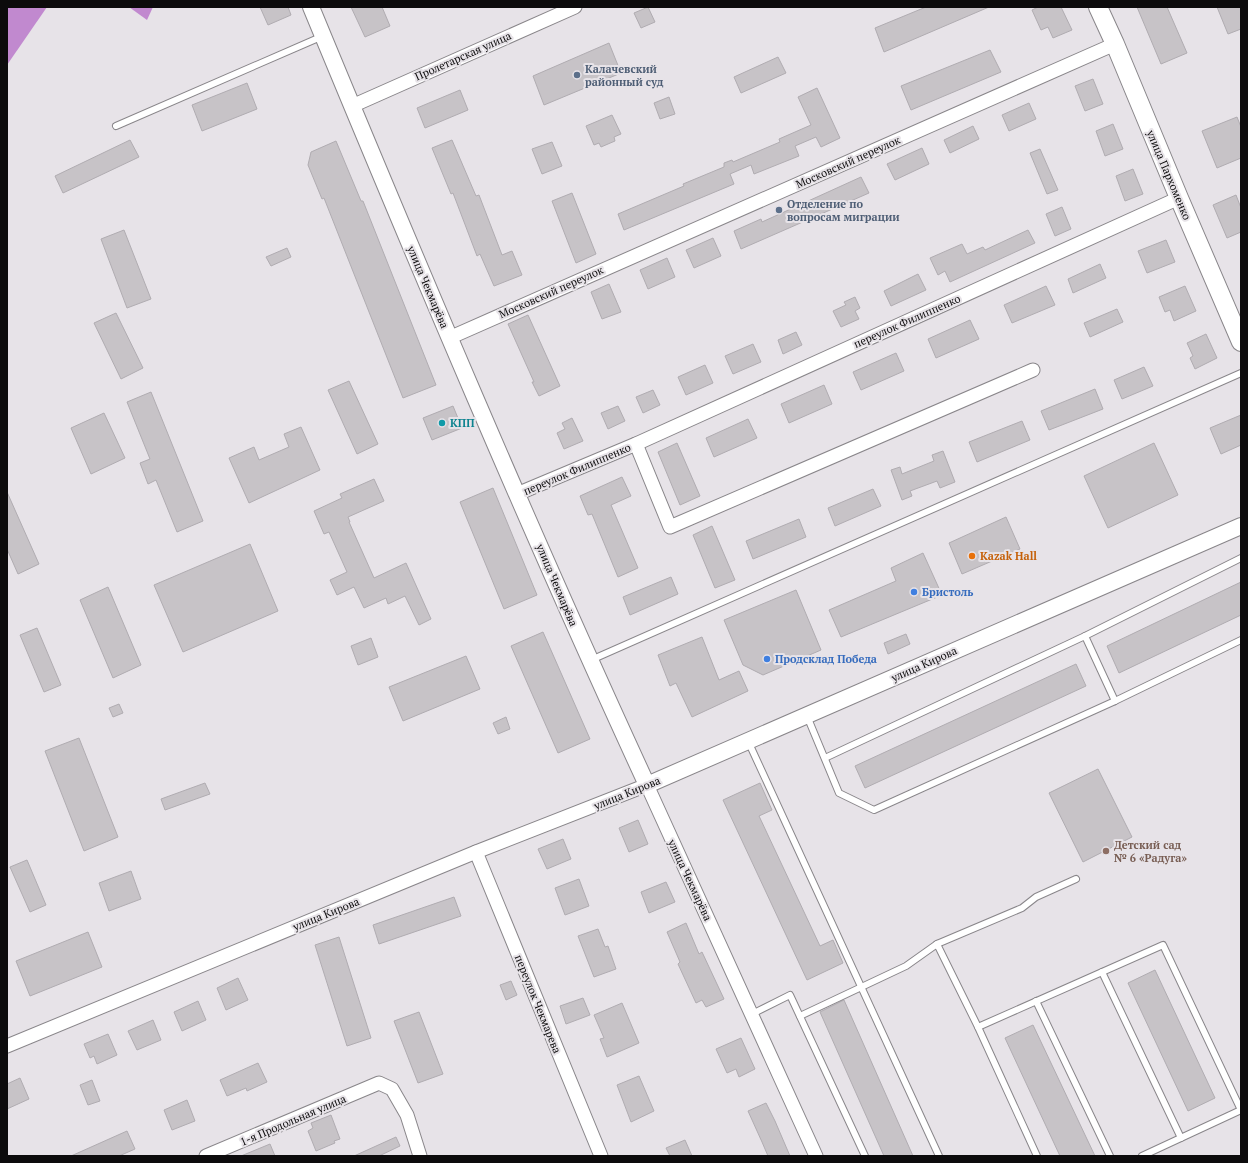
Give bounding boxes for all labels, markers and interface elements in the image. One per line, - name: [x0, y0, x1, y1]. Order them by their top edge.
- street label: Пролетарская улица: [413, 28, 514, 84]
- place label: Калачевский районный суд: [585, 62, 664, 89]
- marker: Калачевский районный суд: [572, 70, 582, 80]
- street label: улица Пархоменко: [1143, 127, 1194, 222]
- street label: Московский переулок: [794, 133, 902, 191]
- place label: Отделение по вопросам миграции: [787, 197, 900, 224]
- marker: Отделение по вопросам миграции: [774, 205, 784, 215]
- street label: улица Чекмарёва: [404, 243, 452, 331]
- street label: Московский переулок: [497, 263, 605, 321]
- street label: переулок Филиппенко: [851, 291, 963, 351]
- place label: КПП: [450, 416, 475, 430]
- marker: КПП: [437, 418, 447, 428]
- street label: переулок Филиппенко: [521, 440, 633, 498]
- street label: улица Чекмарёва: [533, 541, 581, 629]
- place label: Kazak Hall: [980, 549, 1037, 563]
- marker: Kazak Hall: [967, 551, 977, 561]
- place label: Бристоль: [922, 585, 973, 599]
- marker: Бристоль: [909, 587, 919, 597]
- street label: улица Кирова: [888, 643, 959, 685]
- place label: Продсклад Победа: [775, 652, 877, 666]
- marker: Продсклад Победа: [762, 654, 772, 664]
- street label: улица Кирова: [591, 773, 663, 813]
- street label: улица Чекмарёва: [665, 836, 715, 923]
- place label: Детский сад № 6 «Радуга»: [1114, 838, 1187, 865]
- marker: Детский сад № 6 «Радуга»: [1101, 846, 1111, 856]
- street label: улица Кирова: [290, 894, 362, 934]
- street label: переулок Чекмарева: [512, 953, 564, 1056]
- street label: 1-я Продольная улица: [238, 1091, 349, 1149]

